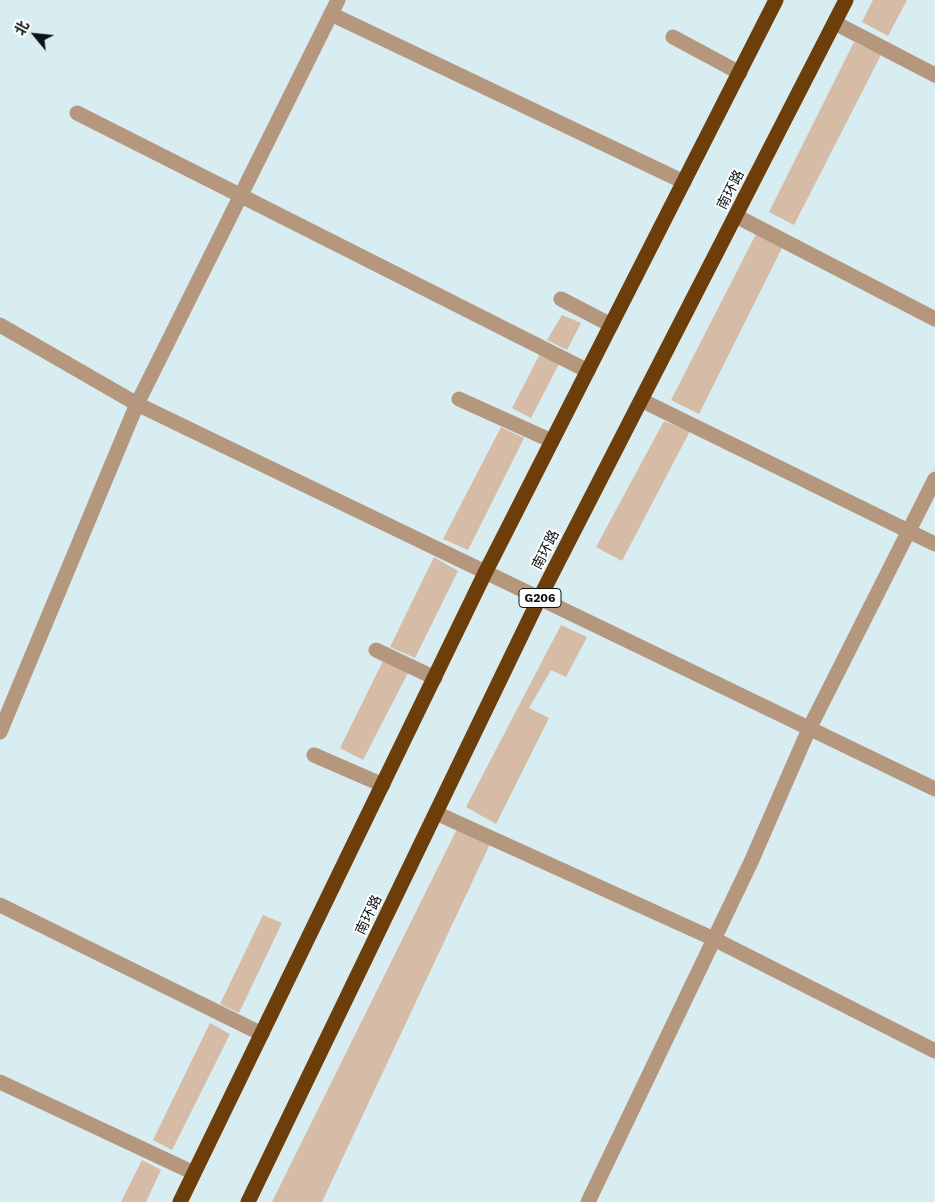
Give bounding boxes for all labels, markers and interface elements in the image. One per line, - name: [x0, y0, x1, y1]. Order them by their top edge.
- north arrow: [10, 10, 60, 60]
- text: 北: [11, 18, 32, 38]
- street label: 南环路: [714, 167, 748, 213]
- street label: 南环路: [529, 527, 563, 573]
- road number: G206: [519, 588, 561, 608]
- street label: 南环路: [352, 892, 386, 938]

